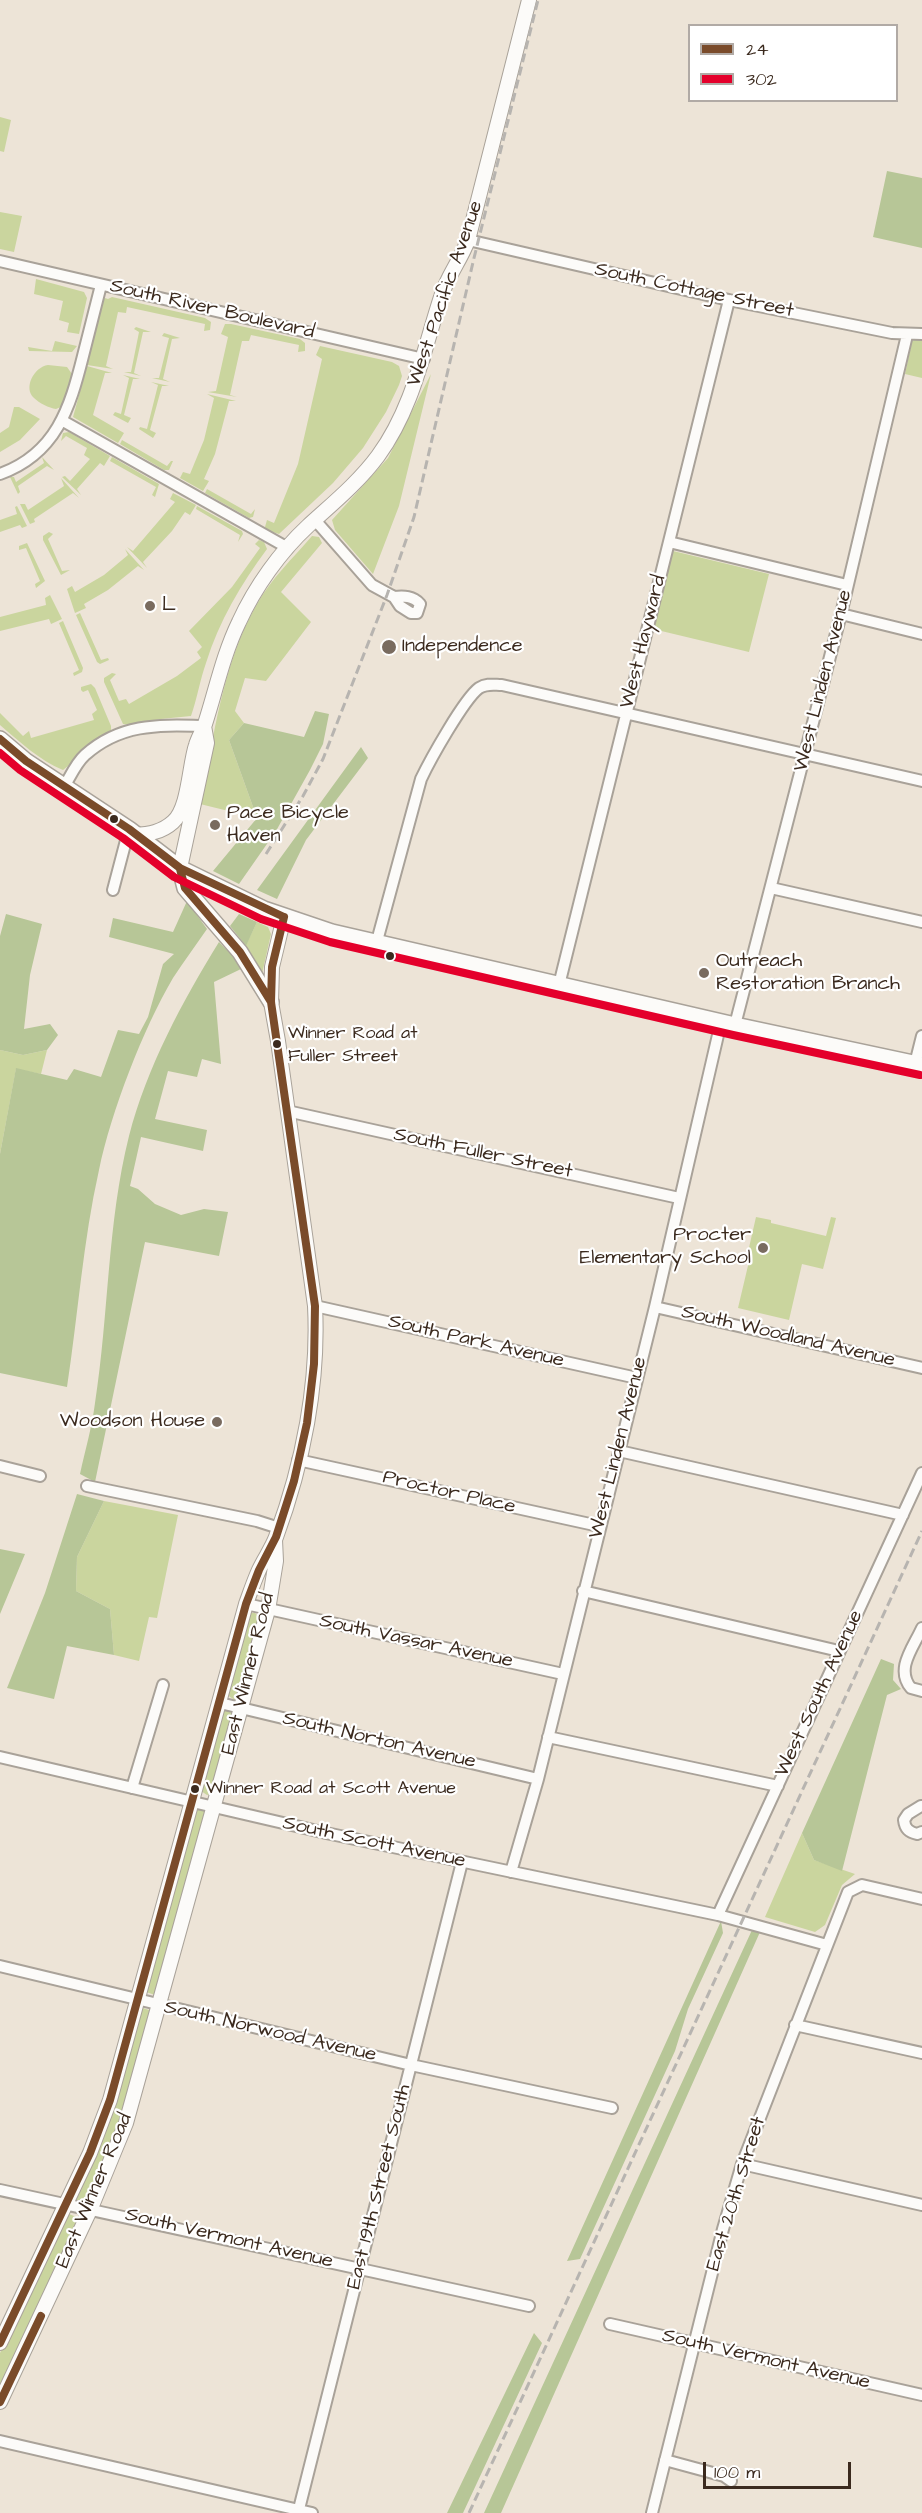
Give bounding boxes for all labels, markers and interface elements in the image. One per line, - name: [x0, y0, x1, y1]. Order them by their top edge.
- legend: [688, 24, 898, 102]
- text: 24: [746, 37, 769, 62]
- text: 302: [746, 67, 777, 92]
- street label: West Pacific Avenue: [403, 198, 489, 390]
- street label: South Cottage Street: [592, 258, 796, 324]
- street label: South River Boulevard: [107, 275, 317, 345]
- street label: West Hayward: [616, 573, 672, 711]
- street label: West Linden Avenue: [790, 588, 858, 774]
- place label: L: [162, 594, 176, 618]
- marker: L: [143, 599, 157, 613]
- place label: Independence: [402, 635, 523, 659]
- marker: Independence: [380, 638, 398, 656]
- place label: Pace Bicycle Haven: [227, 802, 349, 849]
- unlabelled marker: [108, 813, 120, 825]
- marker: Pace Bicycle Haven: [208, 818, 222, 832]
- unlabelled marker: [384, 950, 396, 962]
- place label: Outreach Restoration Branch: [716, 950, 900, 997]
- marker: Outreach Restoration Branch: [697, 966, 711, 980]
- place label: Winner Road at Fuller Street: [288, 1023, 418, 1066]
- marker: Winner Road at Fuller Street: [271, 1038, 283, 1050]
- street label: South Fuller Street: [391, 1123, 575, 1185]
- place label: Procter Elementary School: [579, 1224, 751, 1271]
- marker: Procter Elementary School: [756, 1241, 770, 1255]
- street label: South Woodland Avenue: [679, 1301, 897, 1373]
- street label: South Park Avenue: [386, 1310, 566, 1374]
- street label: West Linden Avenue: [585, 1355, 653, 1541]
- place label: Woodson House: [60, 1410, 205, 1434]
- marker: Woodson House: [210, 1415, 224, 1429]
- street label: Proctor Place: [380, 1466, 518, 1520]
- street label: East Winner Road: [217, 1591, 281, 1757]
- street label: West South Avenue: [771, 1607, 869, 1781]
- street label: South Vassar Avenue: [317, 1610, 515, 1674]
- street label: South Norton Avenue: [280, 1707, 478, 1775]
- place label: Winner Road at Scott Avenue: [206, 1778, 456, 1800]
- marker: Winner Road at Scott Avenue: [189, 1783, 201, 1795]
- street label: South Scott Avenue: [280, 1812, 468, 1874]
- street label: South Norwood Avenue: [162, 1996, 378, 2068]
- street label: East 19th Street South: [343, 2082, 417, 2292]
- street label: East Winner Road: [52, 2110, 138, 2272]
- street label: East 20th Street: [702, 2114, 772, 2274]
- street label: South Vermont Avenue: [123, 2203, 335, 2275]
- street label: South Vermont Avenue: [660, 2324, 872, 2396]
- scale bar: [706, 2450, 854, 2488]
- text: 100 m: [714, 2460, 760, 2485]

